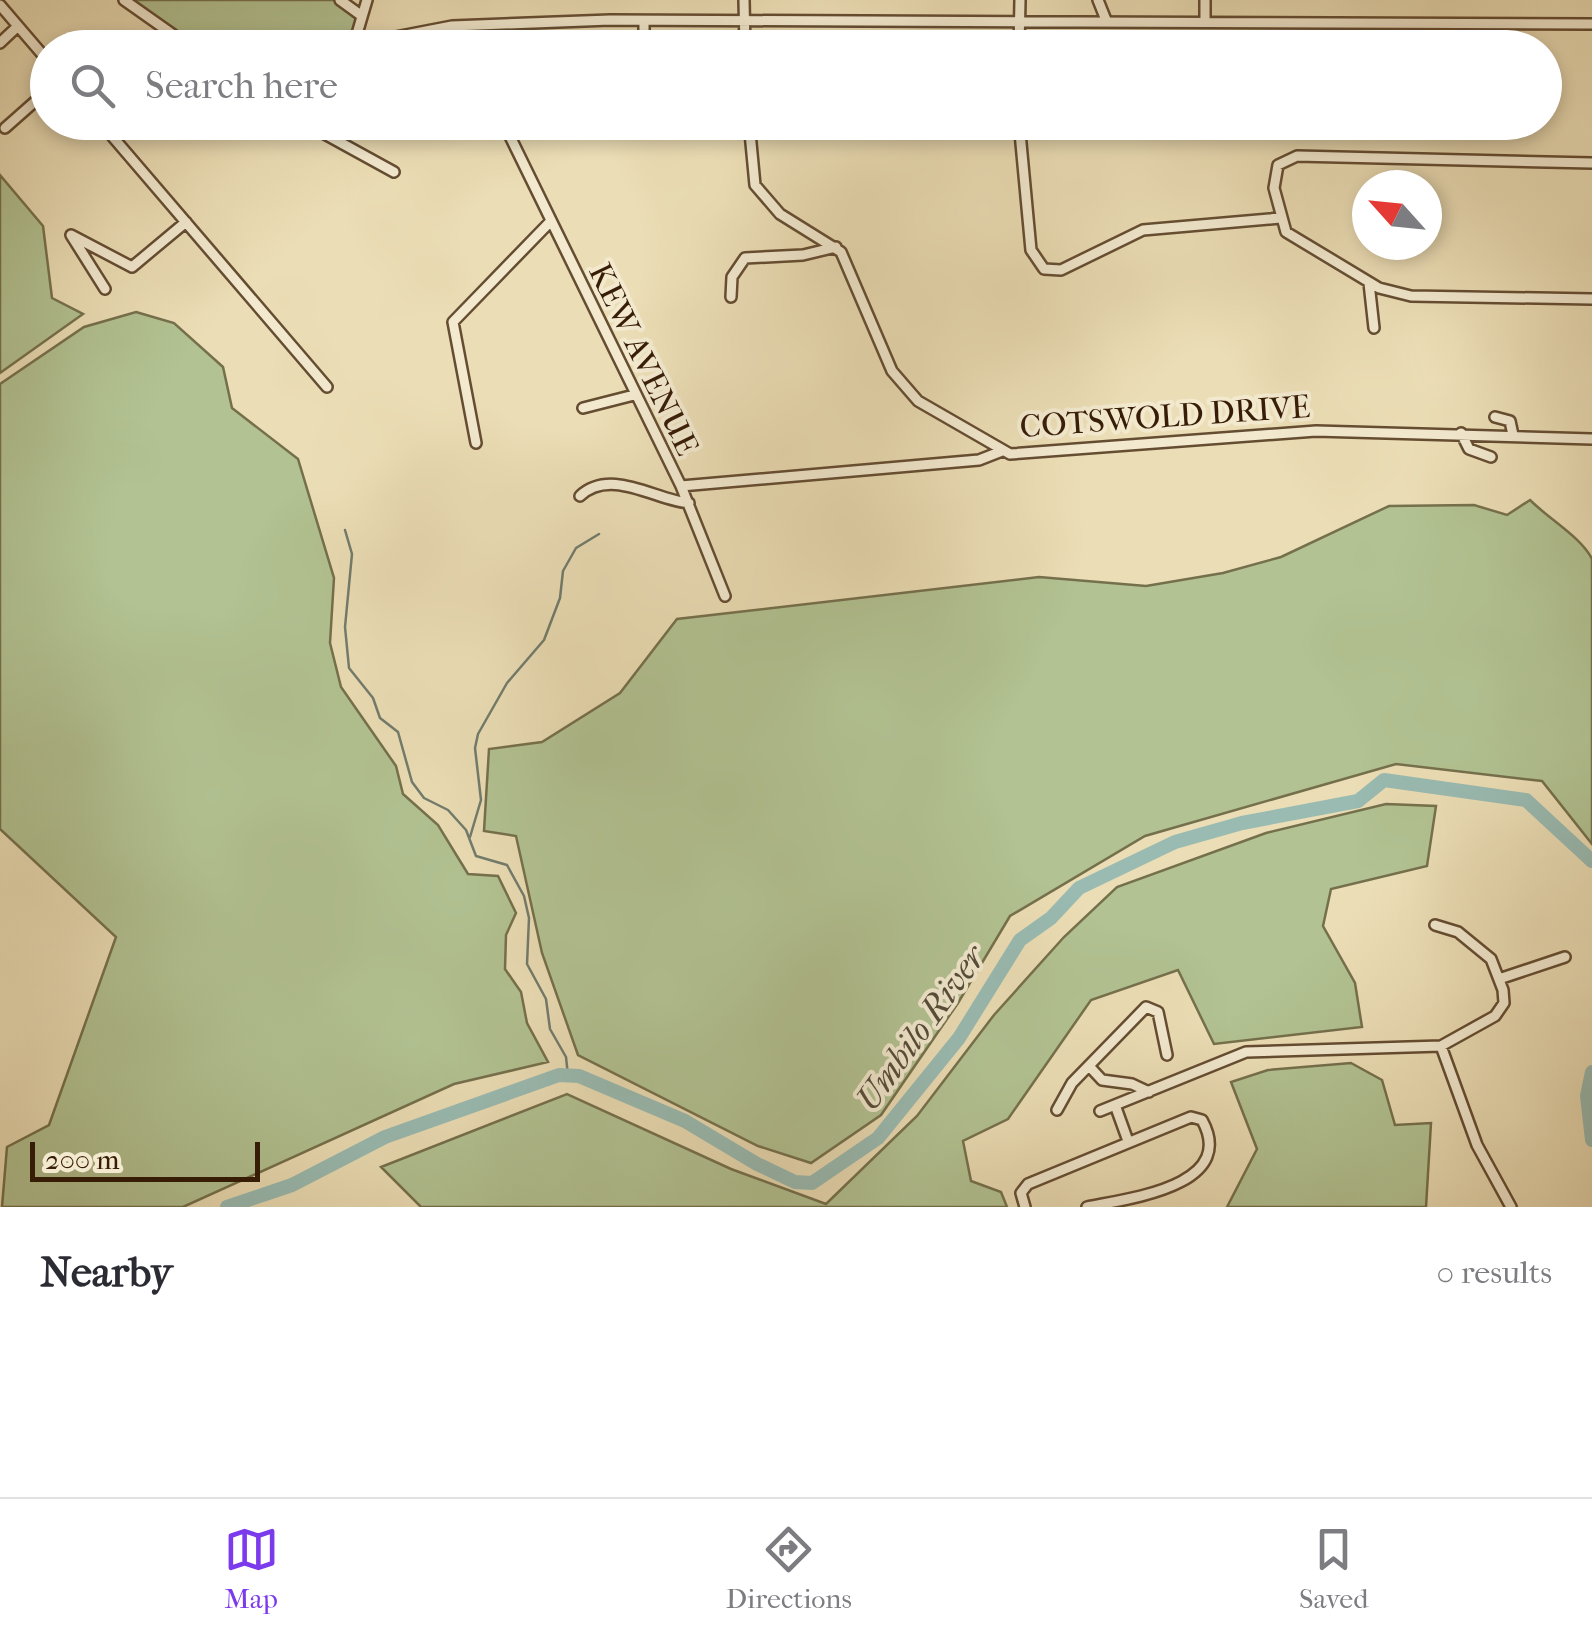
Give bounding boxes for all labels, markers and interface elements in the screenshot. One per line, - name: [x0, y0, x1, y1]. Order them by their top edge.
- search box: [30, 30, 1562, 140]
- icon: search: [65, 58, 120, 113]
- text: Search here: [145, 63, 338, 108]
- north arrow: [1352, 170, 1442, 260]
- street label: KEW AVENUE: [581, 257, 706, 461]
- street label: COTSWOLD DRIVE: [1018, 388, 1312, 445]
- water label: Umbilo River: [847, 936, 995, 1119]
- scale bar: [30, 1137, 260, 1182]
- text: 200 m: [45, 1143, 120, 1176]
- text: Nearby: [40, 1248, 172, 1297]
- text: 0 results: [1436, 1254, 1552, 1291]
- tab: Map: [224, 1522, 279, 1615]
- tab: Directions: [726, 1522, 852, 1615]
- tab: Saved: [1299, 1522, 1368, 1615]

